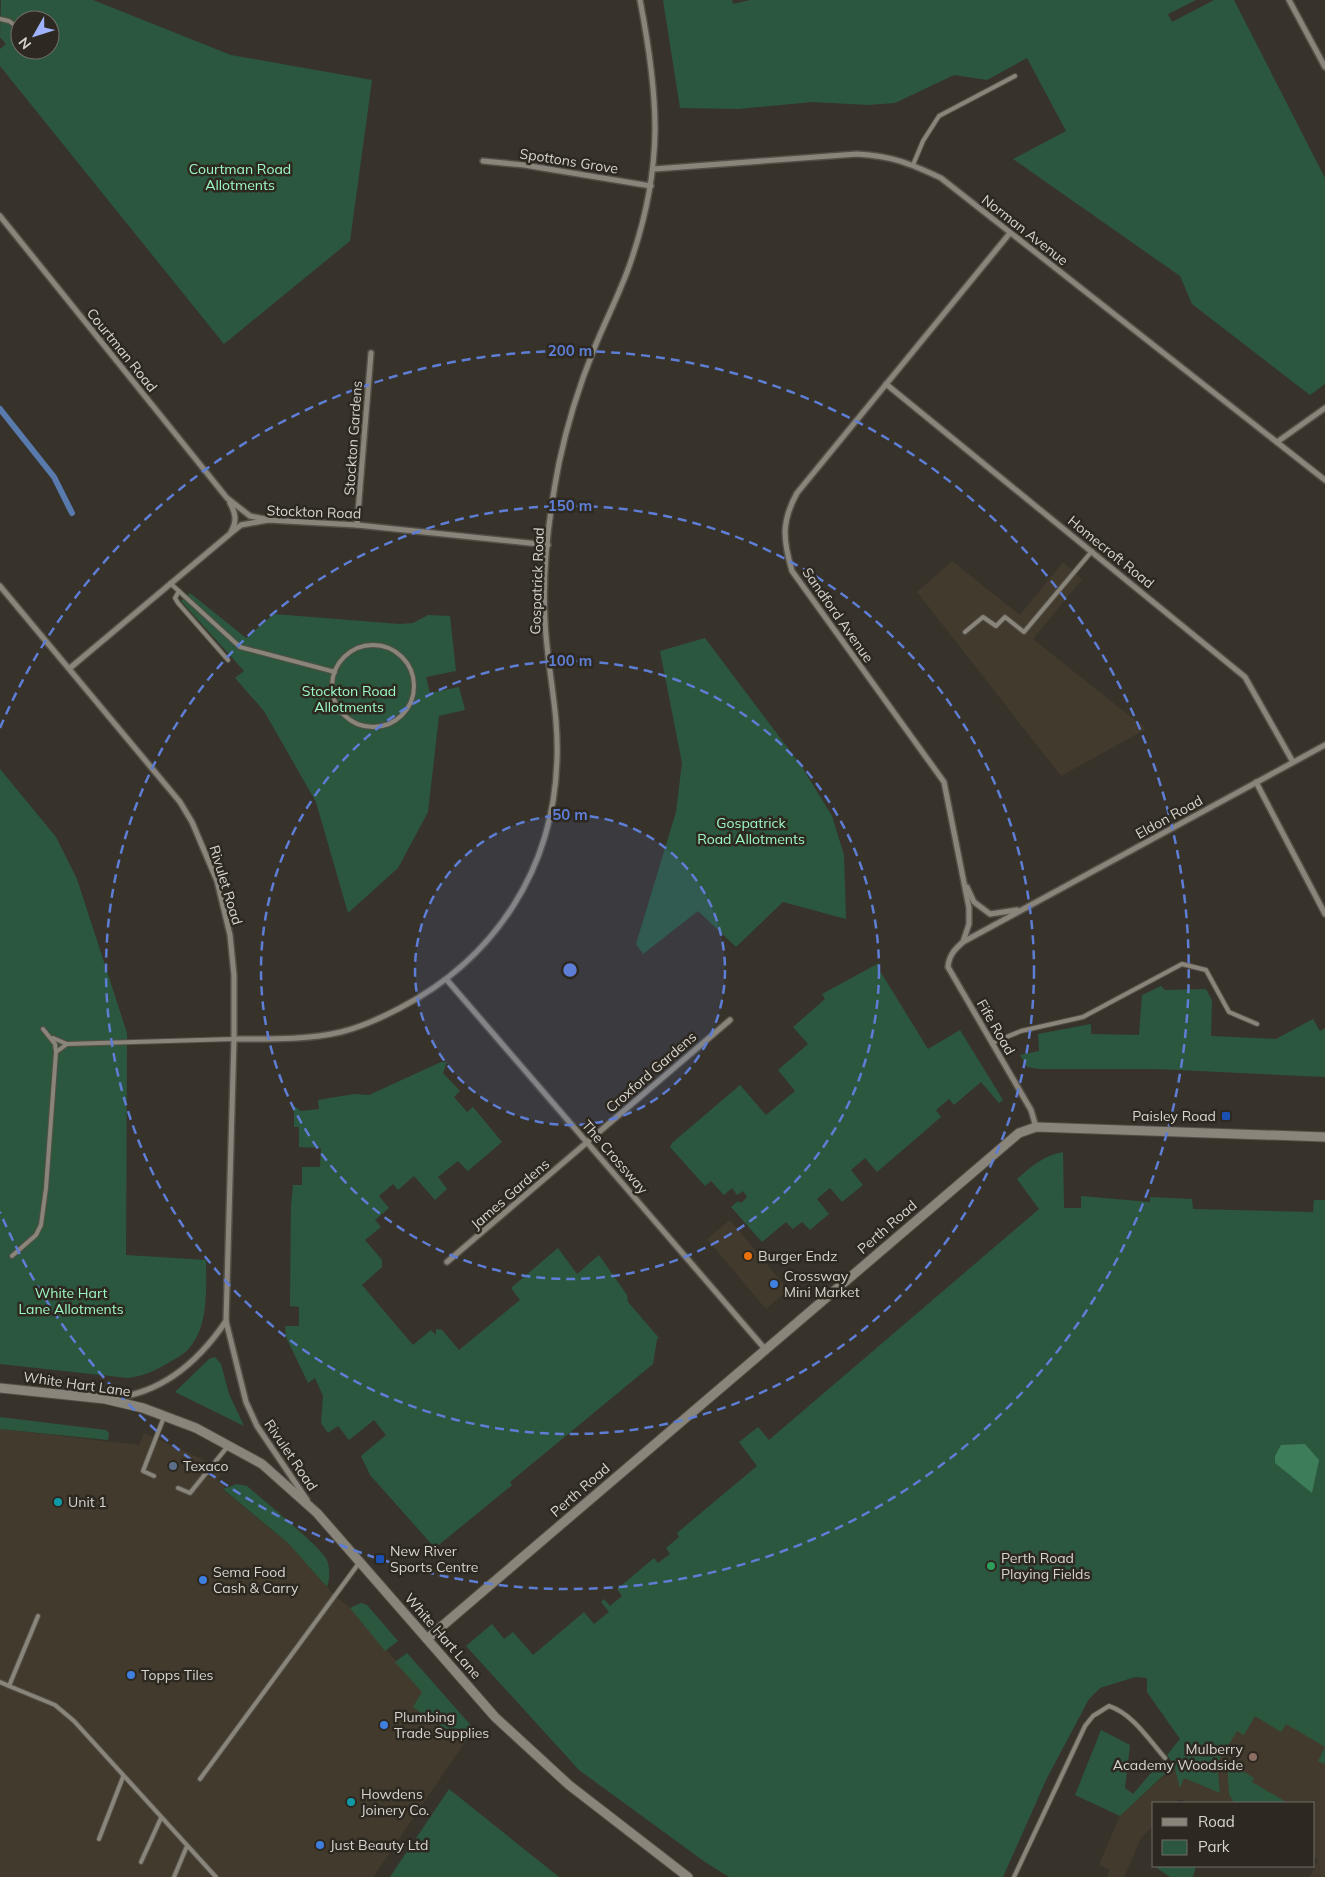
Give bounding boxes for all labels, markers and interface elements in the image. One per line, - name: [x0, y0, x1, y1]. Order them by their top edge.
- north arrow: [10, 10, 60, 60]
- text: N: [15, 33, 35, 53]
- street label: Spottons Grove: [518, 144, 620, 178]
- park label: Courtman Road Allotments: [189, 160, 291, 194]
- street label: Norman Avenue: [978, 191, 1072, 269]
- street label: Courtman Road: [83, 305, 161, 395]
- text: 200 m: [548, 341, 592, 360]
- street label: Stockton Gardens: [340, 380, 366, 496]
- text: 150 m: [548, 496, 592, 515]
- street label: Stockton Road: [266, 501, 362, 523]
- street label: Homecroft Road: [1064, 512, 1158, 592]
- street label: Gospatrick Road: [526, 527, 548, 635]
- street label: Sandford Avenue: [798, 564, 878, 666]
- text: 100 m: [548, 651, 592, 670]
- park label: Stockton Road Allotments: [302, 682, 396, 716]
- street label: Eldon Road: [1132, 791, 1206, 843]
- text: 50 m: [552, 805, 588, 824]
- park label: Gospatrick Road Allotments: [697, 814, 805, 848]
- street label: Rivulet Road: [205, 843, 247, 927]
- centre of rings: [561, 961, 579, 979]
- street label: Fife Road: [973, 996, 1019, 1058]
- street label: Croxford Gardens: [602, 1028, 700, 1116]
- place label: Paisley Road: [1132, 1107, 1216, 1125]
- marker: Paisley Road: [1220, 1110, 1232, 1122]
- street label: The Crossway: [578, 1116, 652, 1198]
- street label: James Gardens: [467, 1155, 553, 1233]
- street label: Perth Road: [854, 1196, 920, 1258]
- place label: Burger Endz: [758, 1247, 838, 1265]
- marker: Burger Endz: [742, 1250, 754, 1262]
- place label: Crossway Mini Market: [784, 1267, 860, 1301]
- marker: Crossway Mini Market: [768, 1278, 780, 1290]
- park label: White Hart Lane Allotments: [18, 1284, 124, 1318]
- street label: White Hart Lane: [22, 1368, 132, 1400]
- street label: Rivulet Road: [261, 1416, 321, 1494]
- place label: Texaco: [183, 1457, 229, 1475]
- street label: Perth Road: [547, 1459, 613, 1521]
- marker: Texaco: [167, 1460, 179, 1472]
- place label: Unit 1: [68, 1493, 107, 1511]
- marker: Unit 1: [52, 1496, 64, 1508]
- place label: New River Sports Centre: [390, 1542, 478, 1576]
- place label: Perth Road Playing Fields: [1001, 1549, 1090, 1583]
- marker: New River Sports Centre: [374, 1553, 386, 1565]
- marker: Perth Road Playing Fields: [985, 1560, 997, 1572]
- place label: Sema Food Cash & Carry: [213, 1563, 299, 1597]
- marker: Sema Food Cash & Carry: [197, 1574, 209, 1586]
- street label: White Hart Lane: [401, 1589, 485, 1683]
- place label: Topps Tiles: [141, 1666, 214, 1684]
- marker: Topps Tiles: [125, 1669, 137, 1681]
- place label: Plumbing Trade Supplies: [394, 1708, 489, 1742]
- marker: Plumbing Trade Supplies: [378, 1719, 390, 1731]
- place label: Mulberry Academy Woodside: [1113, 1740, 1244, 1774]
- marker: Mulberry Academy Woodside: [1247, 1751, 1259, 1763]
- place label: Howdens Joinery Co.: [361, 1785, 429, 1819]
- marker: Howdens Joinery Co.: [345, 1796, 357, 1808]
- legend: [1152, 1802, 1315, 1867]
- text: Road: [1198, 1812, 1235, 1831]
- place label: Just Beauty Ltd: [330, 1836, 428, 1854]
- text: Park: [1198, 1837, 1230, 1856]
- marker: Just Beauty Ltd: [314, 1839, 326, 1851]

